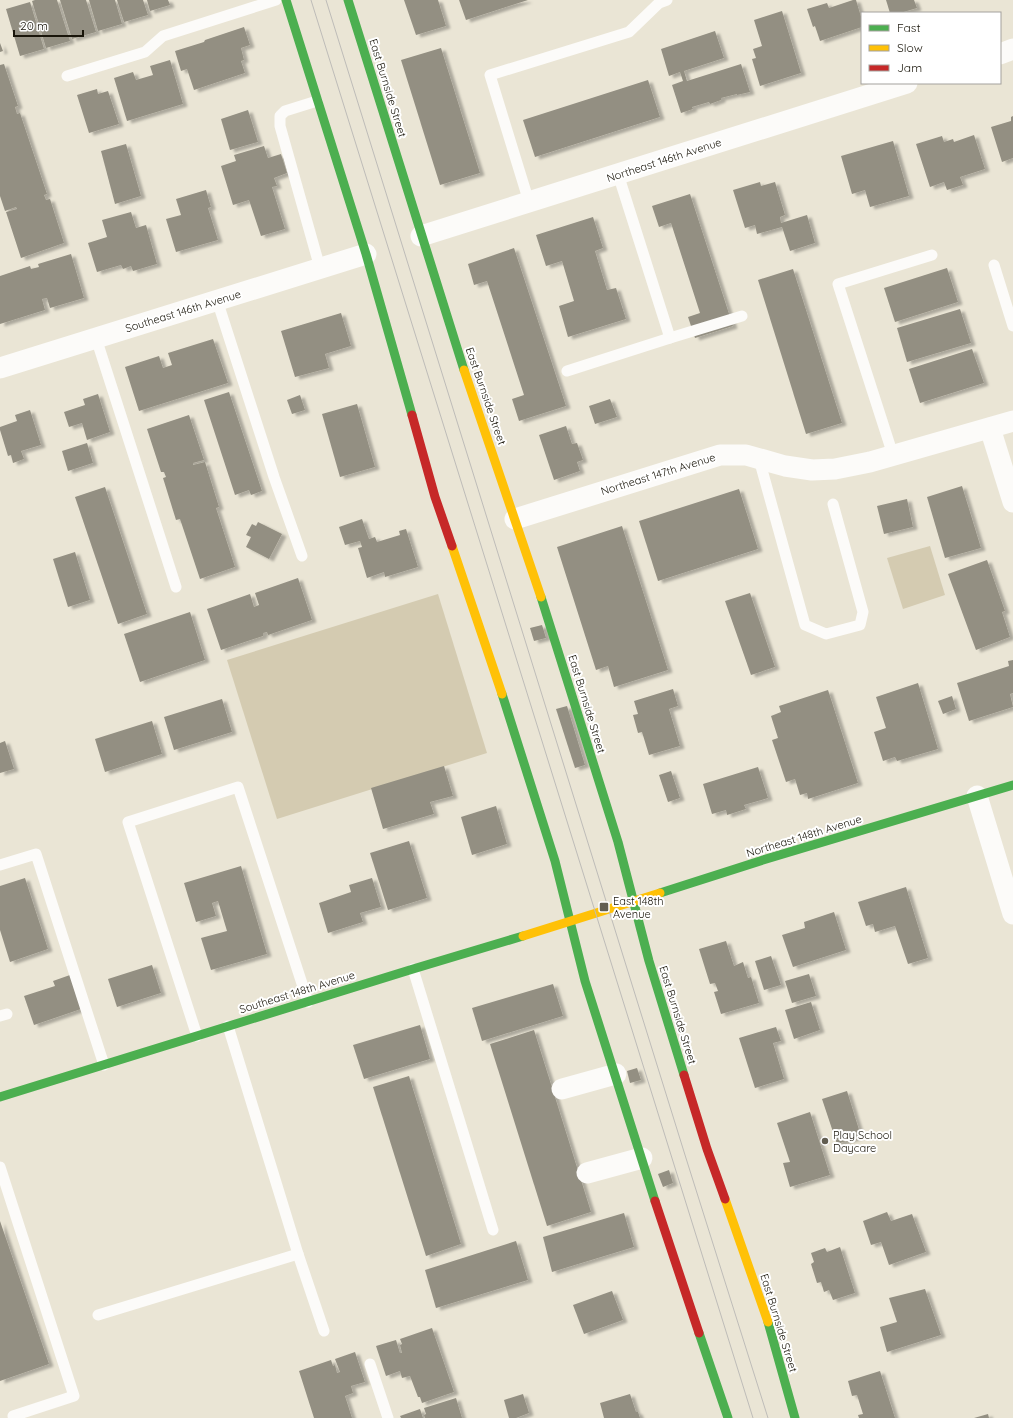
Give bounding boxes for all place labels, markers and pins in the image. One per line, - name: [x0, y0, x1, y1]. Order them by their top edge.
- place label: East 148th Avenue: [613, 894, 663, 921]
- marker: East 148th Avenue: [598, 901, 610, 913]
- place label: Play School Daycare: [833, 1128, 892, 1155]
- marker: Play School Daycare: [820, 1136, 830, 1146]

